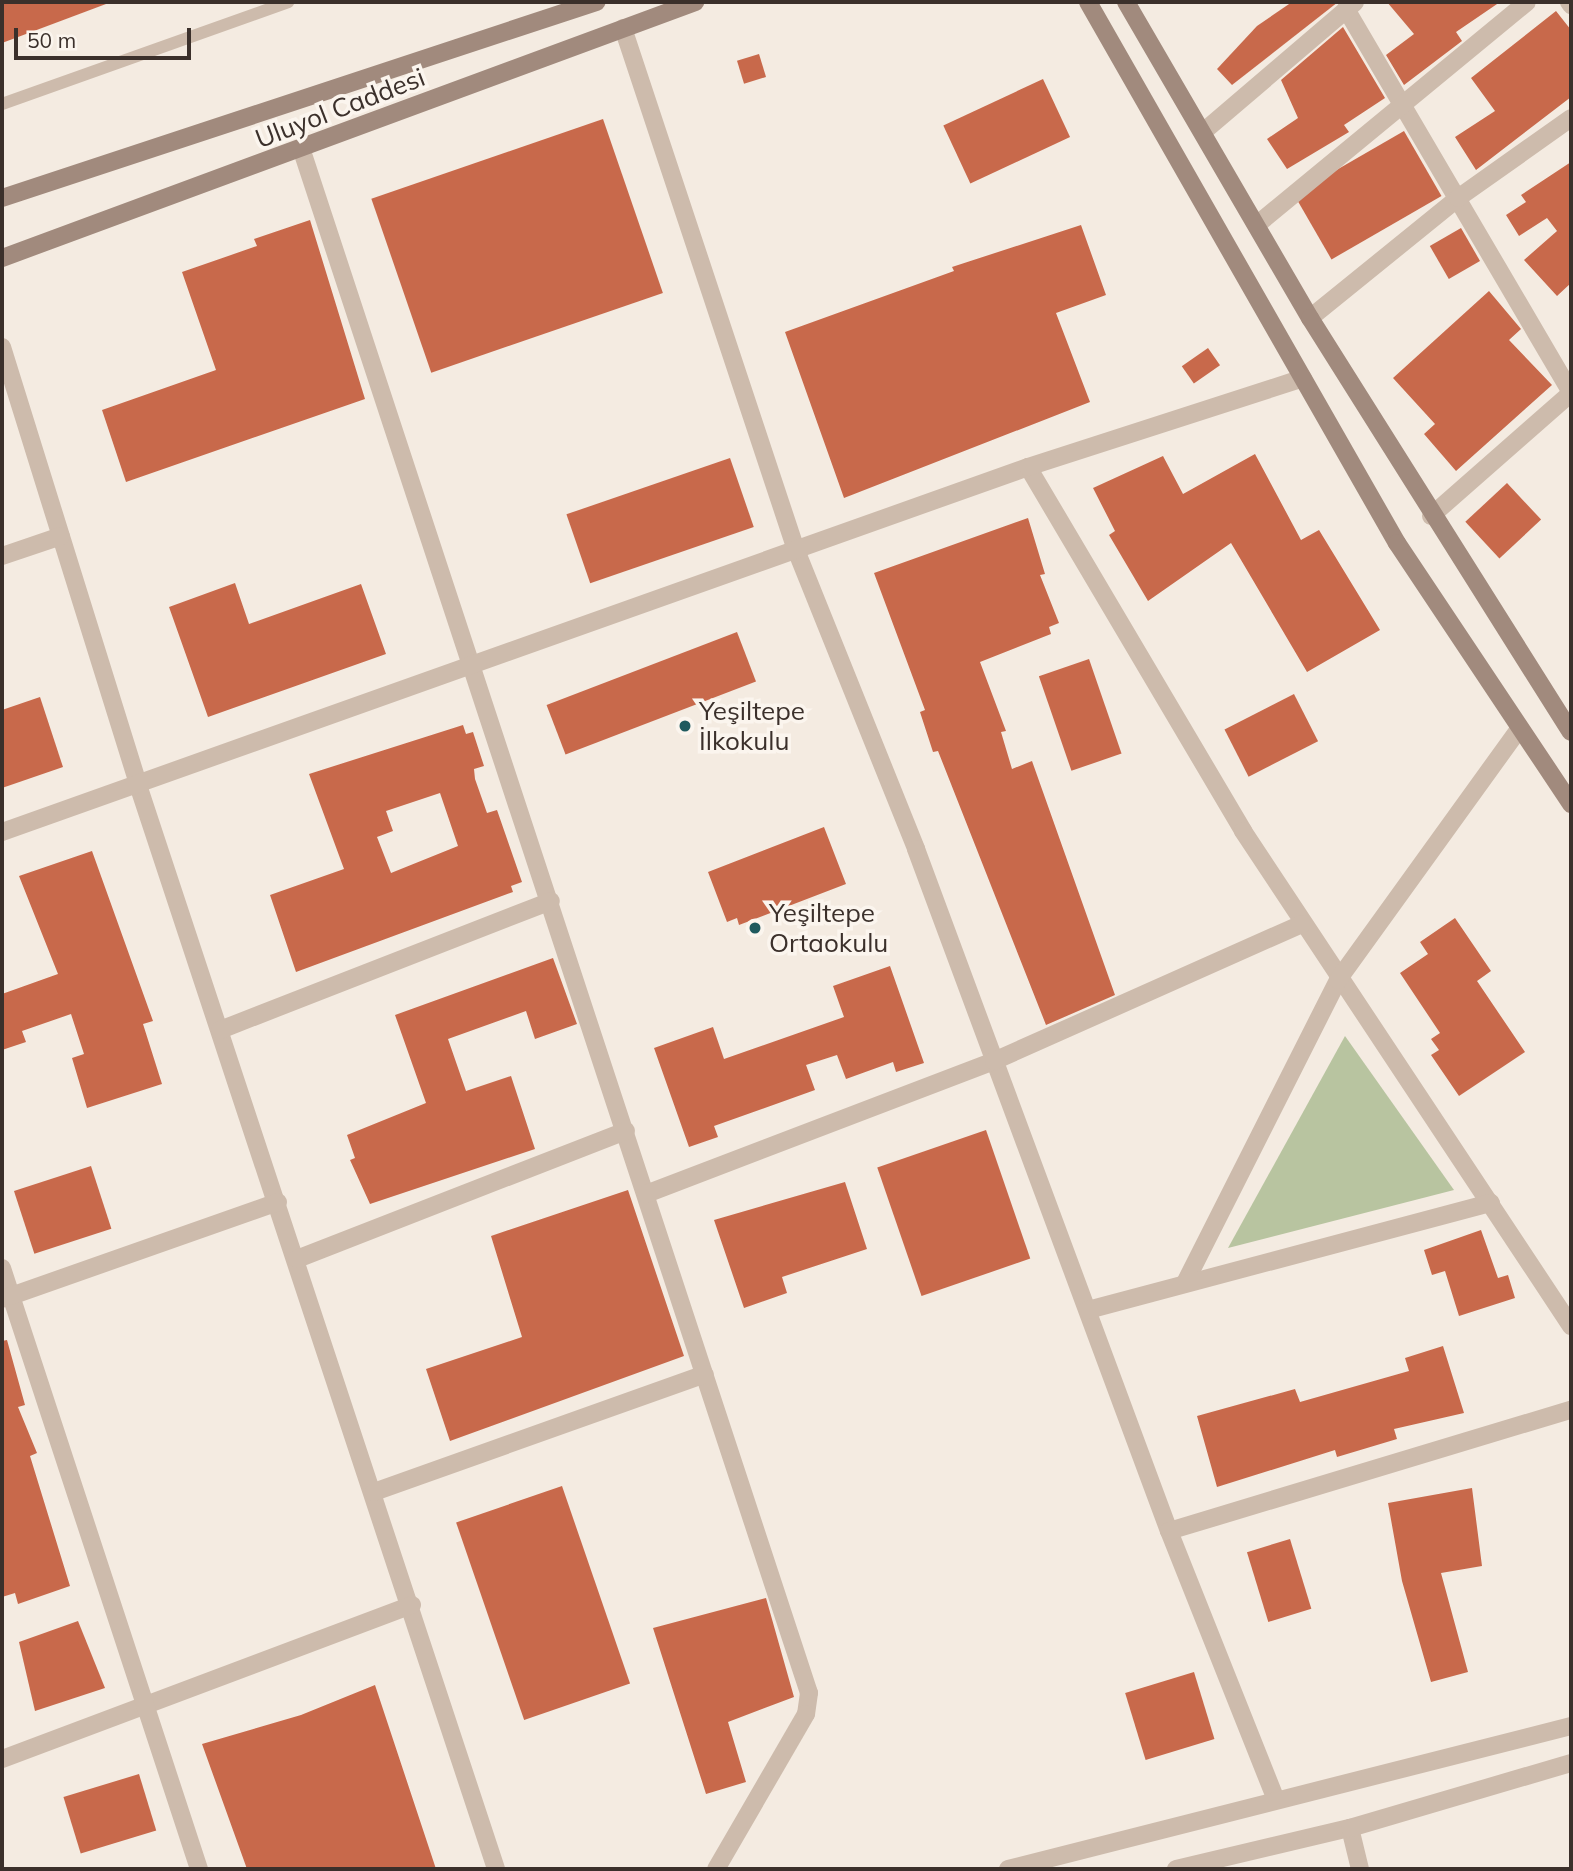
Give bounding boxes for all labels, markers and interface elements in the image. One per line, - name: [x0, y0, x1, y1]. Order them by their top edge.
- scale bar: [18, 14, 194, 58]
- text: 50 m: [27, 27, 76, 53]
- street label: Uluyol Caddesi: [251, 61, 429, 155]
- place label: Yeşiltepe İlkokulu: [699, 695, 805, 756]
- marker: Yeşiltepe İlkokulu: [677, 718, 693, 734]
- place label: Yeşiltepe Ortaokulu: [769, 897, 888, 958]
- marker: Yeşiltepe Ortaokulu: [747, 920, 763, 936]

